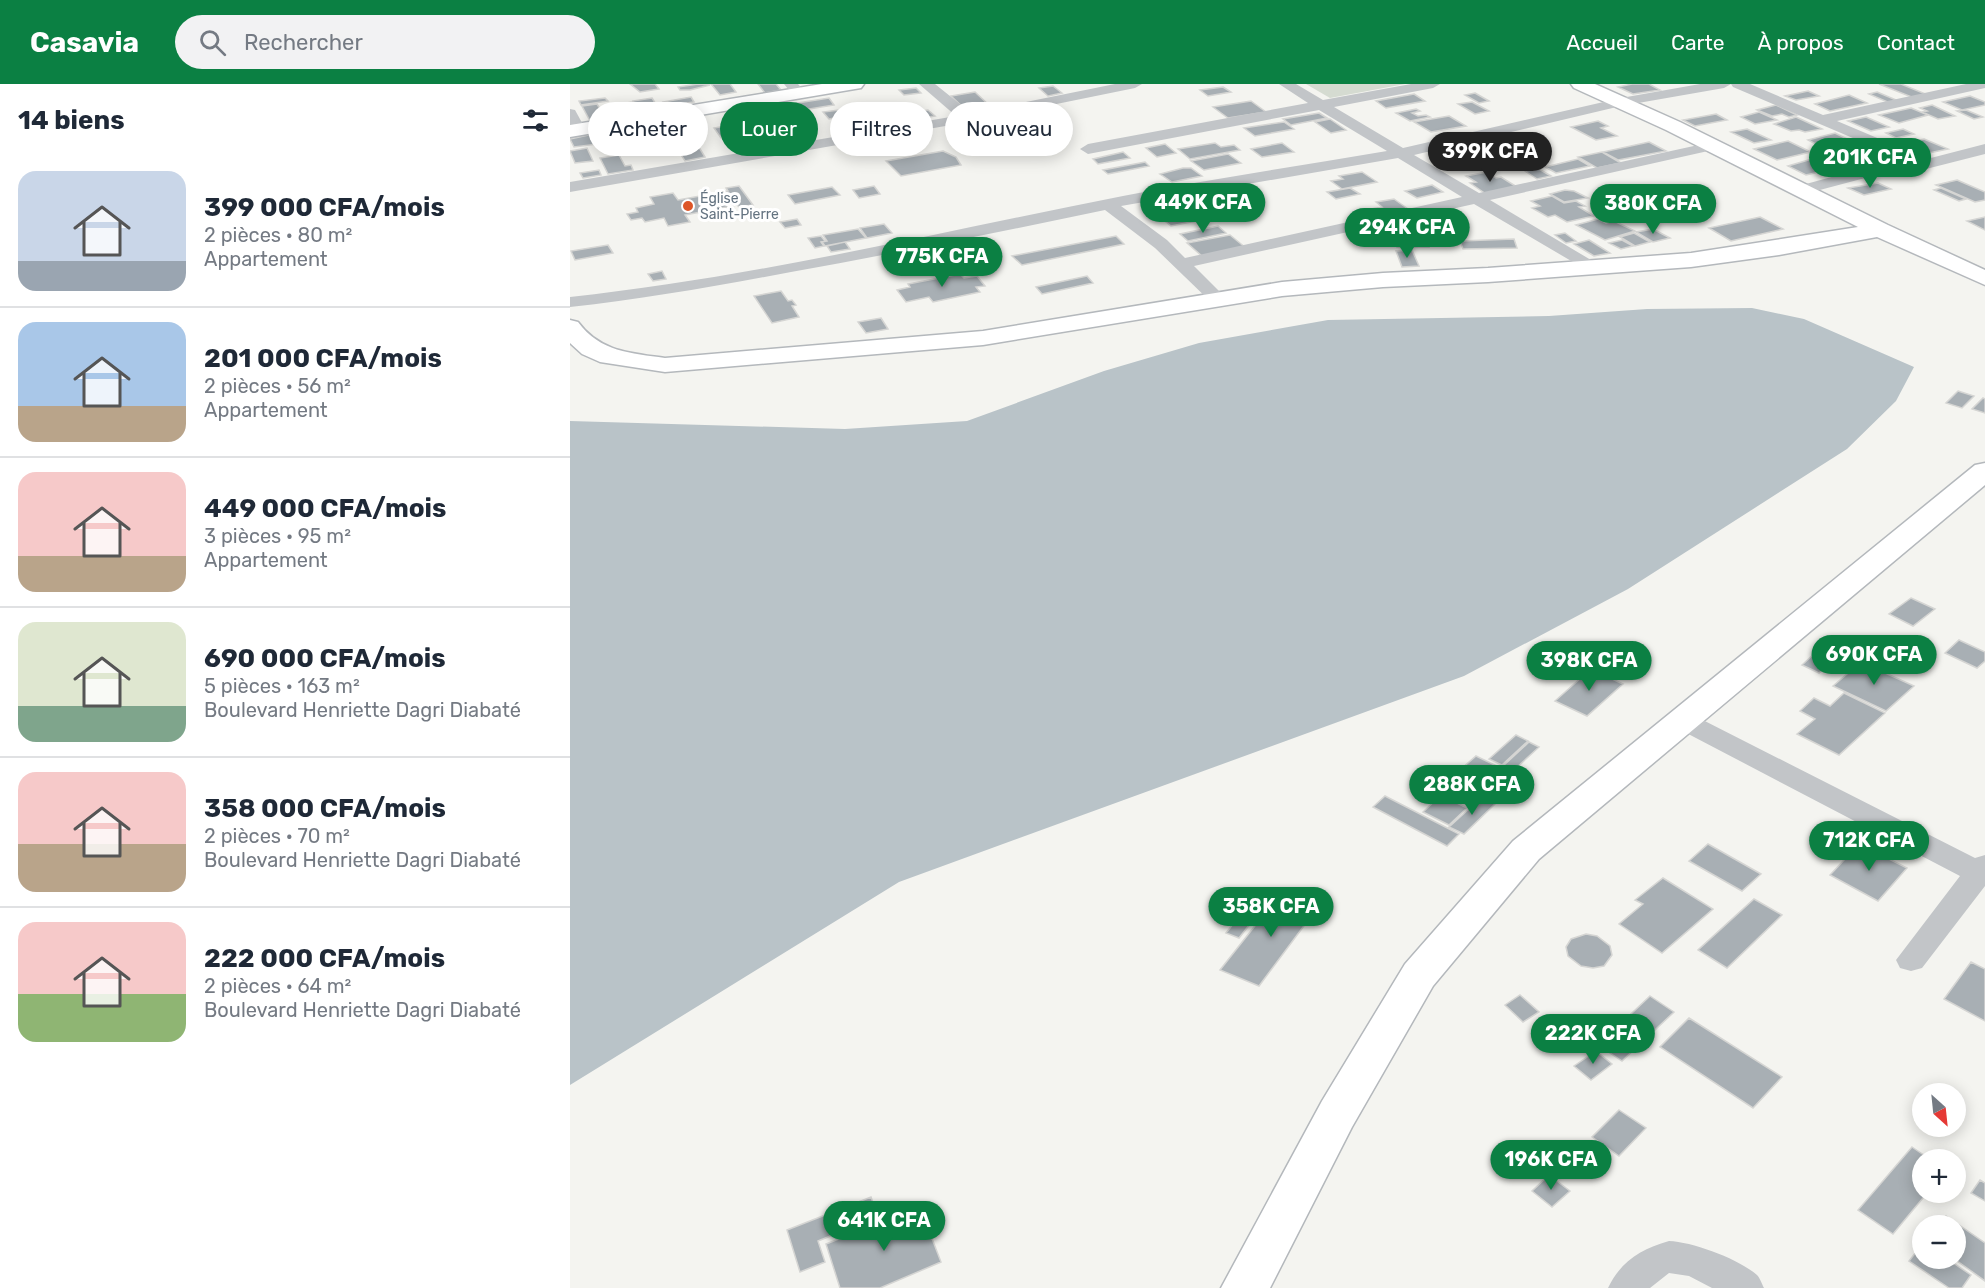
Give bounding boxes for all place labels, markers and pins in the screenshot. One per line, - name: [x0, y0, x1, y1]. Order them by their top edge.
- pin: 399K CFA: [1428, 132, 1552, 183]
- pin: 201K CFA: [1808, 138, 1932, 189]
- pin: 449K CFA: [1141, 183, 1265, 234]
- pin: 380K CFA: [1591, 184, 1715, 235]
- place label: Église Saint-Pierre: [700, 189, 779, 223]
- marker: Église Saint-Pierre: [681, 199, 695, 213]
- pin: 294K CFA: [1345, 208, 1469, 259]
- pin: 775K CFA: [880, 237, 1004, 288]
- pin: 690K CFA: [1812, 635, 1936, 686]
- pin: 398K CFA: [1527, 641, 1651, 692]
- pin: 288K CFA: [1410, 765, 1534, 816]
- pin: 712K CFA: [1807, 821, 1931, 872]
- pin: 358K CFA: [1209, 887, 1333, 938]
- pin: 222K CFA: [1531, 1014, 1655, 1065]
- pin: 196K CFA: [1489, 1140, 1613, 1191]
- pin: 641K CFA: [822, 1201, 946, 1252]

